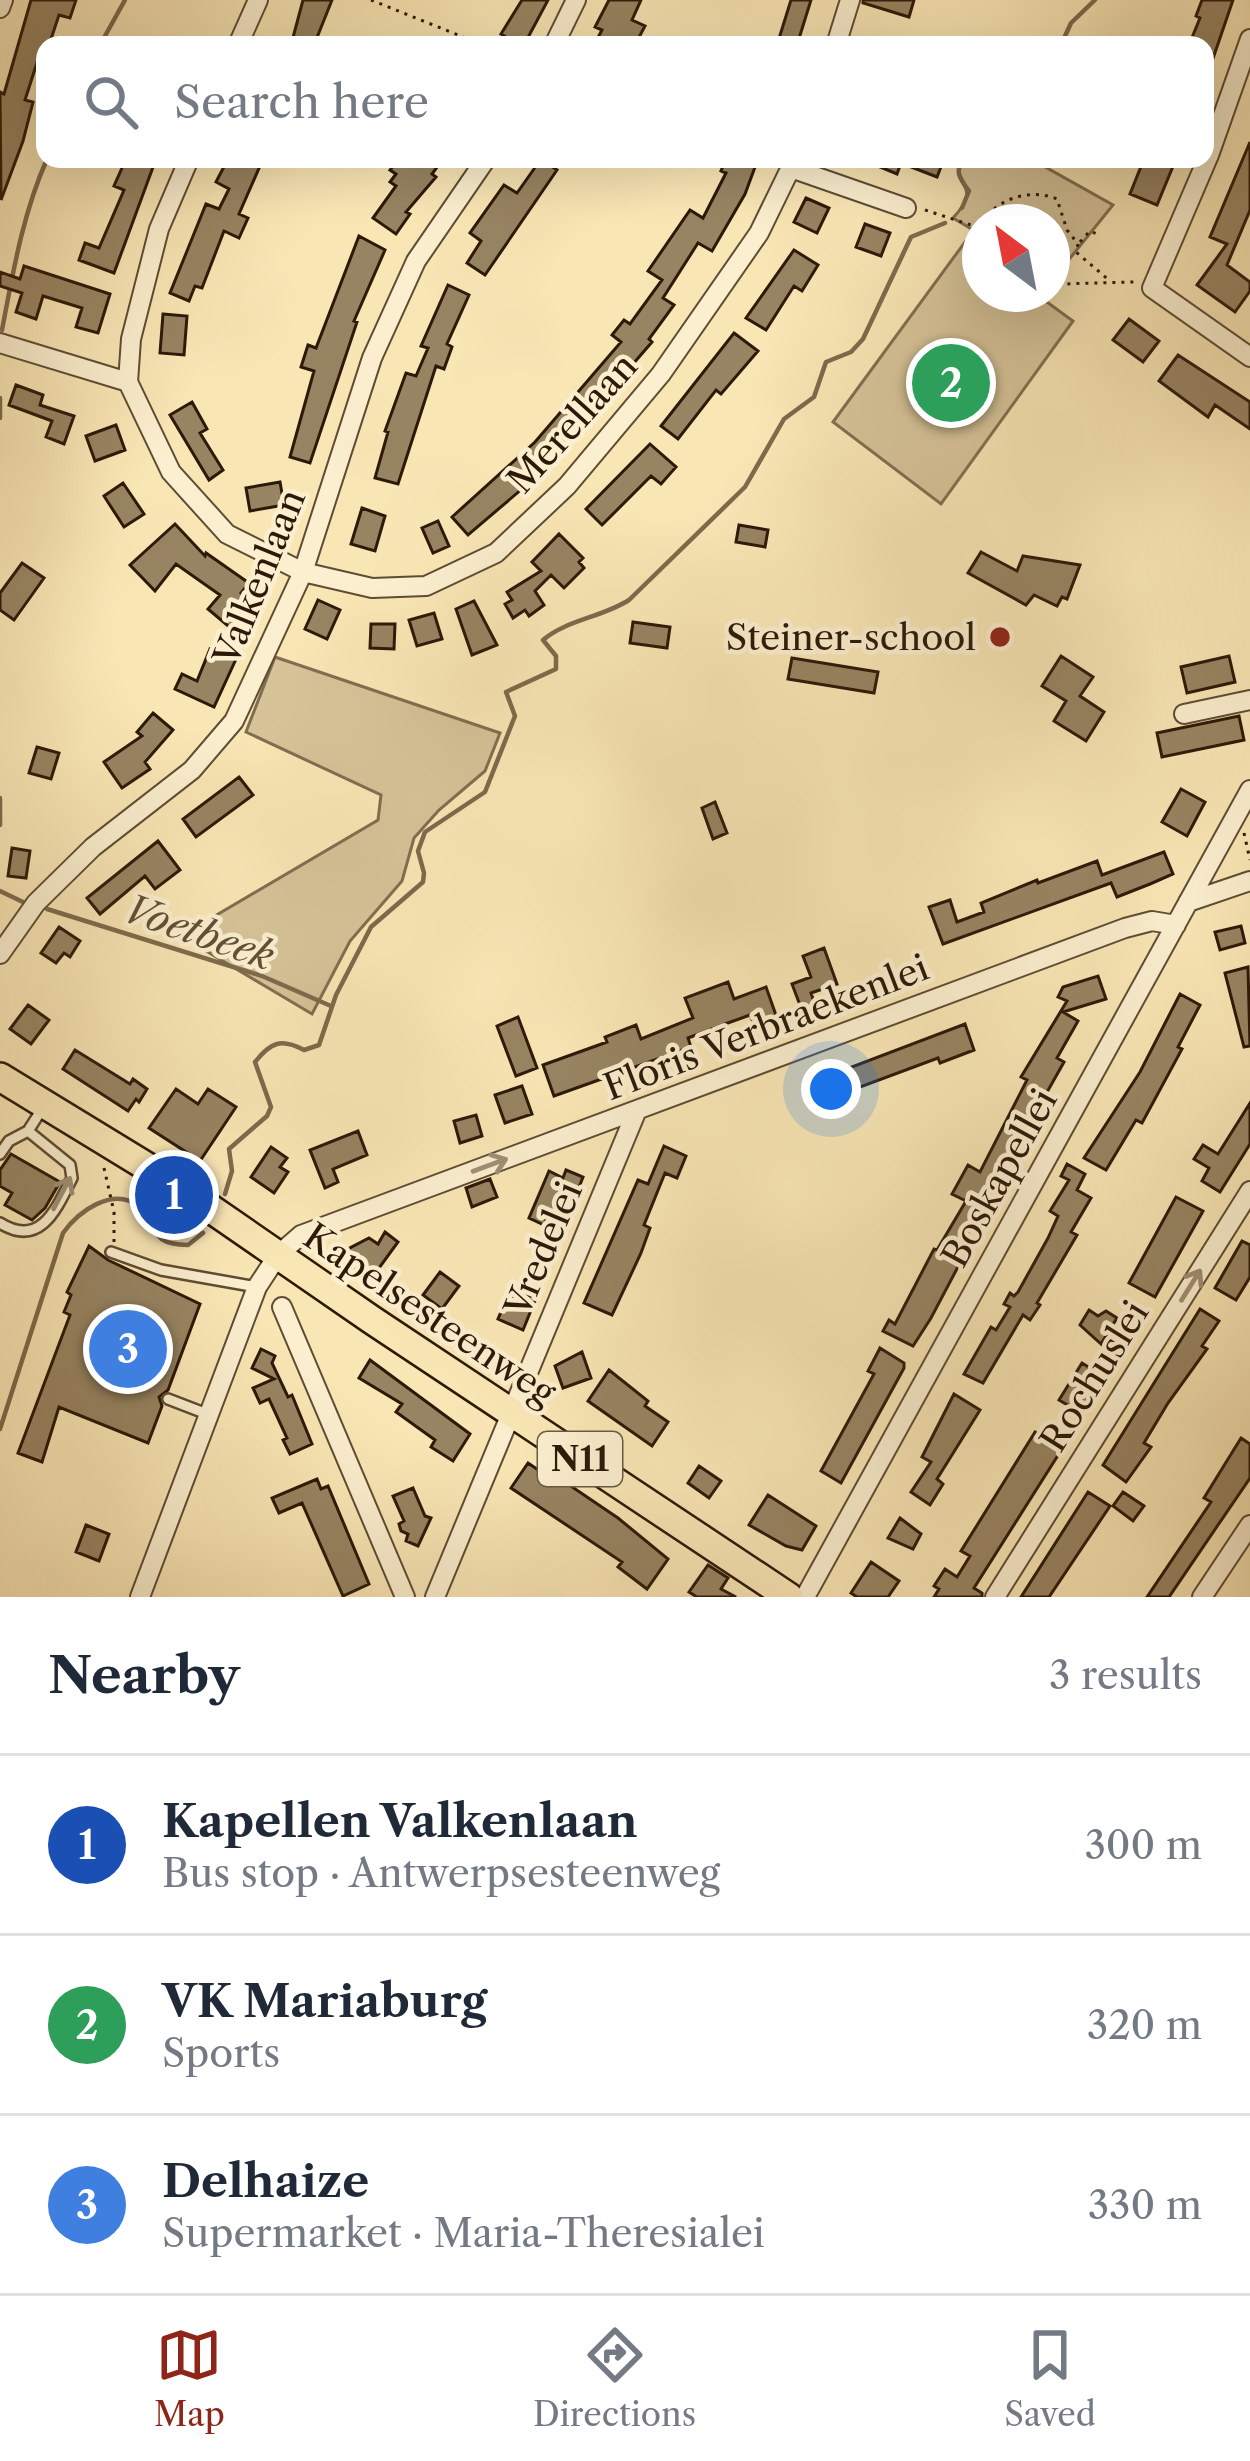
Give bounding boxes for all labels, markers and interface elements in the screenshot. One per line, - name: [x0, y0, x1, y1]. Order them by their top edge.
- search box: [36, 36, 1214, 168]
- icon: search: [78, 69, 144, 135]
- text: Search here: [174, 74, 429, 130]
- north arrow: [962, 204, 1070, 312]
- pin: 2: [912, 338, 990, 428]
- street label: Merellaan: [498, 344, 646, 502]
- street label: Valkenlaan: [203, 483, 314, 672]
- place label: Steiner-school: [726, 615, 976, 659]
- marker: Steiner-school: [987, 624, 1013, 650]
- water label: Voetbeek: [118, 884, 280, 980]
- street label: Floris Verbraekenlei: [598, 945, 934, 1109]
- your location: [801, 1059, 861, 1119]
- street label: Boskapellei: [932, 1081, 1066, 1275]
- pin: 1: [135, 1150, 213, 1240]
- one-way arrow: [471, 1153, 508, 1174]
- street label: Vredelei: [495, 1175, 591, 1324]
- one-way arrow: [52, 1176, 75, 1211]
- street label: Kapelsesteenweg: [296, 1214, 565, 1415]
- one-way arrow: [1179, 1268, 1203, 1302]
- street label: Rochuslei: [1031, 1293, 1158, 1459]
- pin: 3: [89, 1304, 167, 1394]
- road number: N11: [538, 1432, 622, 1486]
- text: Nearby: [48, 1644, 240, 1706]
- text: 3 results: [1049, 1651, 1202, 1699]
- text: Kapellen Valkenlaan: [162, 1793, 638, 1849]
- text: 1: [78, 1821, 96, 1869]
- text: 300 m: [1084, 1821, 1202, 1869]
- text: Bus stop · Antwerpsesteenweg: [162, 1849, 720, 1897]
- text: VK Mariaburg: [162, 1973, 487, 2029]
- text: 2: [75, 2001, 99, 2049]
- text: 320 m: [1087, 2001, 1202, 2049]
- text: Sports: [162, 2029, 280, 2077]
- text: Delhaize: [162, 2153, 369, 2209]
- text: 3: [76, 2181, 98, 2229]
- text: 330 m: [1088, 2181, 1202, 2229]
- text: Supermarket · Maria-Theresialei: [162, 2209, 765, 2257]
- tab: Map: [154, 2322, 225, 2435]
- tab: Directions: [533, 2322, 696, 2435]
- tab: Saved: [1004, 2322, 1096, 2435]

